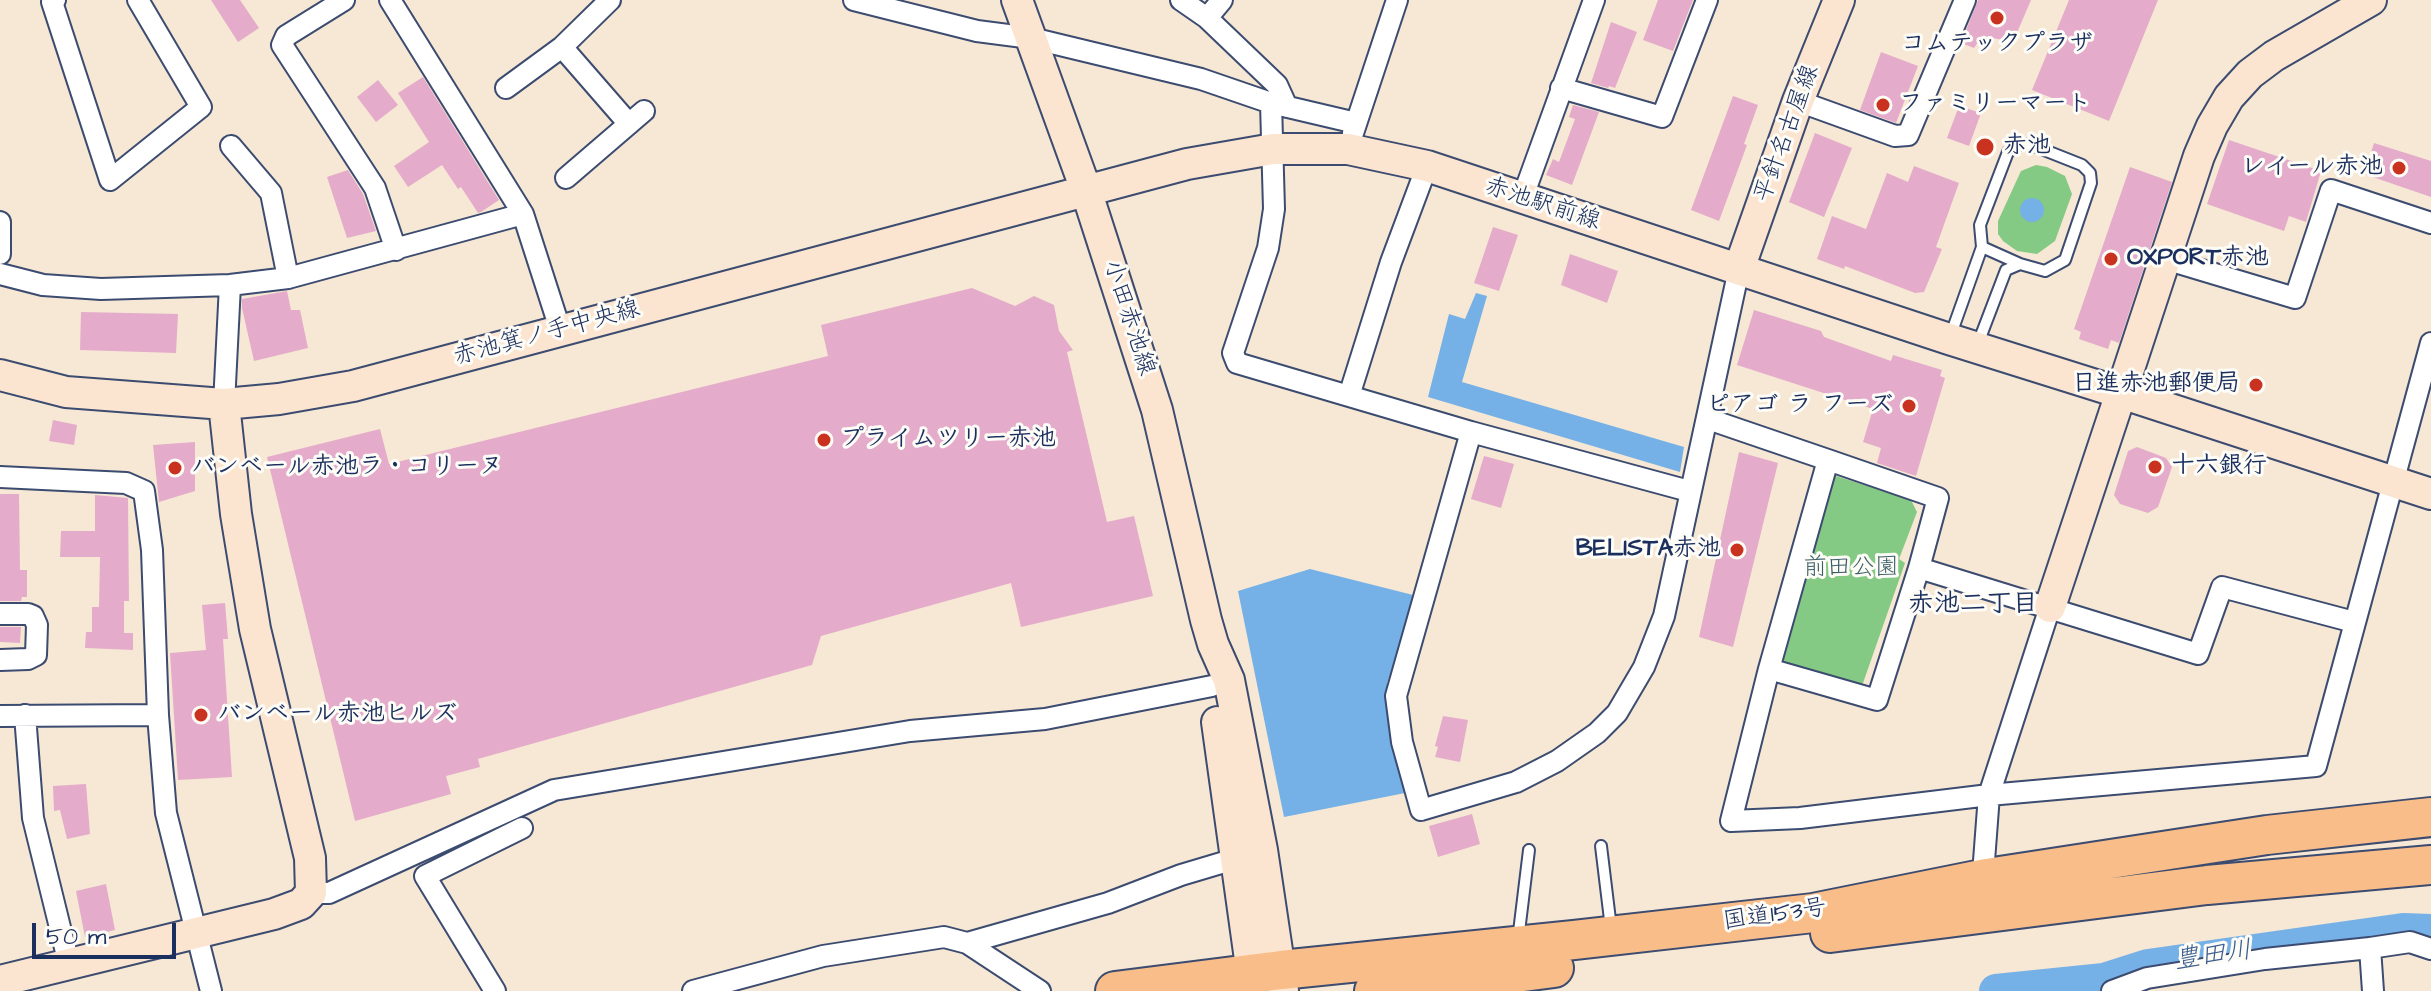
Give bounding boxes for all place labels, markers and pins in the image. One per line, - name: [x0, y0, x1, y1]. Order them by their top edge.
- marker: コムテックプラザ: [1988, 9, 2006, 27]
- place label: コムテックプラザ: [1901, 31, 2093, 59]
- place label: ファミリーマート: [1899, 91, 2091, 119]
- marker: ファミリーマート: [1874, 96, 1892, 114]
- place label: 赤池: [2003, 133, 2051, 161]
- marker: 赤池: [1974, 136, 1996, 158]
- place label: レイール赤池: [2241, 154, 2383, 182]
- marker: レイール赤池: [2390, 159, 2408, 177]
- place label: OXPORT赤池: [2127, 245, 2269, 273]
- marker: OXPORT赤池: [2102, 250, 2120, 268]
- place label: 日進赤池郵便局: [2072, 371, 2240, 399]
- marker: 日進赤池郵便局: [2247, 376, 2265, 394]
- place label: ピアゴ ラ フーズ: [1706, 392, 1893, 420]
- marker: ピアゴ ラ フーズ: [1900, 397, 1918, 415]
- place label: プライムツリー赤池: [840, 426, 1056, 454]
- marker: プライムツリー赤池: [815, 431, 833, 449]
- place label: 十六銀行: [2171, 453, 2267, 481]
- place label: バンベール赤池ラ・コリーヌ: [191, 454, 503, 482]
- marker: 十六銀行: [2146, 458, 2164, 476]
- marker: バンベール赤池ラ・コリーヌ: [166, 459, 184, 477]
- place label: BELISTA赤池: [1576, 536, 1721, 564]
- marker: BELISTA赤池: [1728, 541, 1746, 559]
- place label: バンベール赤池ヒルズ: [217, 701, 457, 729]
- marker: バンベール赤池ヒルズ: [192, 706, 210, 724]

